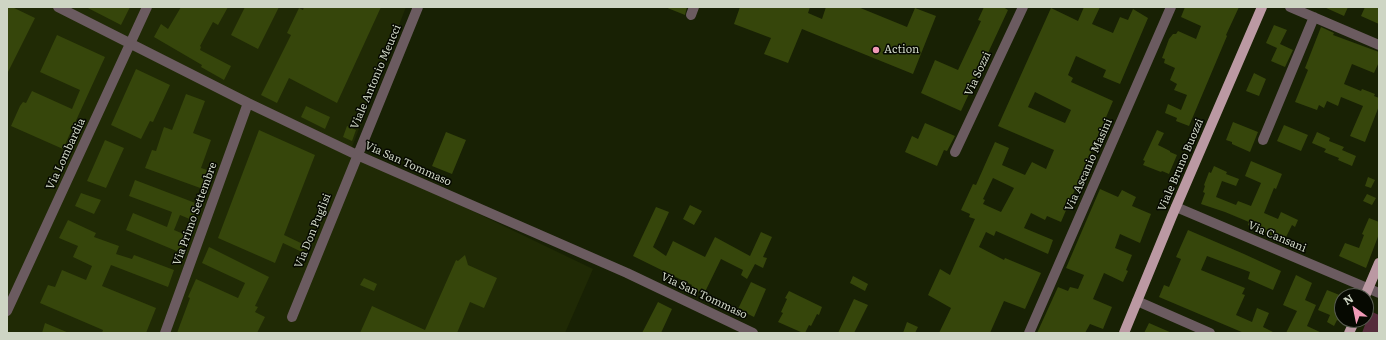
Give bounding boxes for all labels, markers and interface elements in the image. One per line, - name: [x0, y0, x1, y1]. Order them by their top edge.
- street label: Viale Antonio Meucci: [348, 23, 404, 131]
- place label: Action: [884, 43, 919, 57]
- marker: Action: [871, 45, 881, 55]
- street label: Via Sozzi: [962, 50, 994, 98]
- street label: Via Lombardia: [44, 116, 88, 192]
- street label: Via Ascanio Masini: [1063, 117, 1115, 213]
- street label: Viale Bruno Buozzi: [1156, 117, 1206, 213]
- street label: Via San Tommaso: [363, 139, 453, 189]
- street label: Via Primo Settembre: [170, 161, 220, 267]
- street label: Via Don Puglisi: [292, 192, 334, 270]
- street label: Via Cansani: [1246, 219, 1308, 255]
- street label: Via San Tommaso: [659, 270, 749, 322]
- north arrow: [1334, 288, 1374, 328]
- text: N: [1340, 290, 1356, 308]

